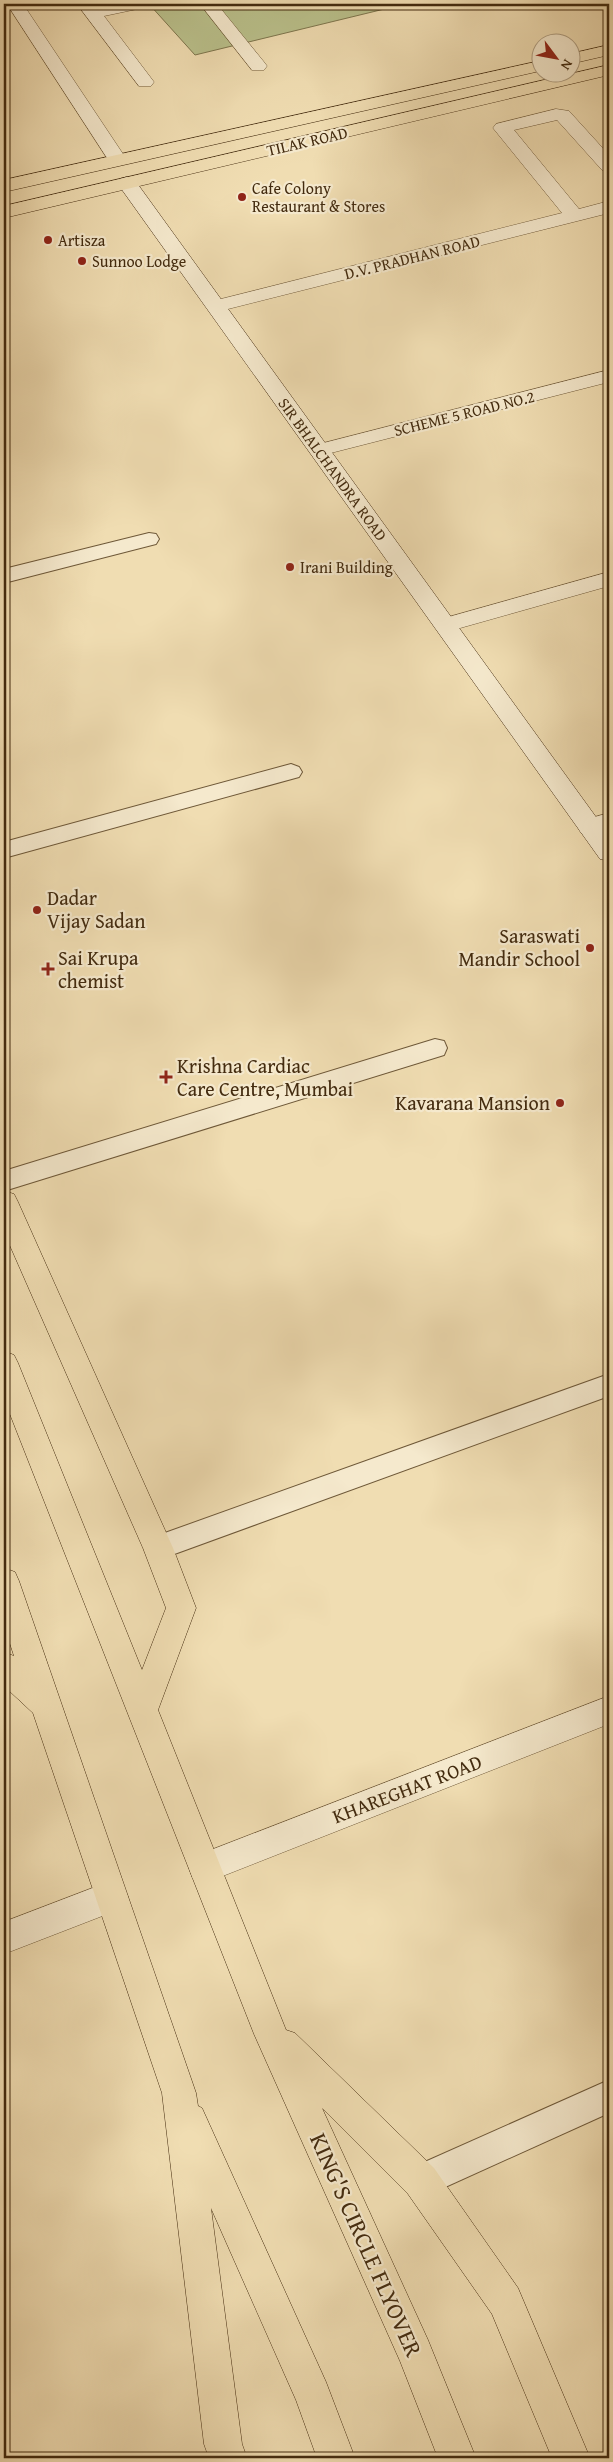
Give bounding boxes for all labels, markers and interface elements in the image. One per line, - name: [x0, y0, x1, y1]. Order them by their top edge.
- north arrow: [530, 32, 580, 82]
- text: N: [556, 56, 578, 75]
- street label: TILAK ROAD: [264, 120, 350, 162]
- place label: Cafe Colony Restaurant & Stores: [252, 176, 385, 218]
- marker: Cafe Colony Restaurant & Stores: [236, 191, 248, 203]
- place label: Artisza: [58, 228, 106, 252]
- street label: D.V. PRADHAN ROAD: [342, 228, 483, 285]
- marker: Artisza: [42, 234, 54, 246]
- place label: Sunnoo Lodge: [92, 249, 186, 273]
- marker: Sunnoo Lodge: [76, 255, 88, 267]
- street label: SCHEME 5 ROAD NO.2: [391, 384, 537, 442]
- street label: SIR BHALCHANDRA ROAD: [273, 392, 393, 546]
- place label: Irani Building: [300, 555, 393, 579]
- marker: Irani Building: [284, 561, 296, 573]
- place label: Dadar Vijay Sadan: [47, 883, 145, 935]
- marker: Dadar Vijay Sadan: [31, 904, 43, 916]
- place label: Saraswati Mandir School: [458, 921, 580, 973]
- marker: Saraswati Mandir School: [584, 942, 596, 954]
- place label: Sai Krupa chemist: [58, 943, 139, 995]
- marker: Sai Krupa chemist: [42, 963, 54, 975]
- place label: Krishna Cardiac Care Centre, Mumbai: [177, 1051, 354, 1103]
- marker: Krishna Cardiac Care Centre, Mumbai: [159, 1070, 173, 1084]
- place label: Kavarana Mansion: [395, 1088, 550, 1117]
- marker: Kavarana Mansion: [554, 1097, 566, 1109]
- street label: KHAREGHAT ROAD: [328, 1747, 486, 1830]
- street label: KING'S CIRCLE FLYOVER: [301, 2127, 432, 2363]

